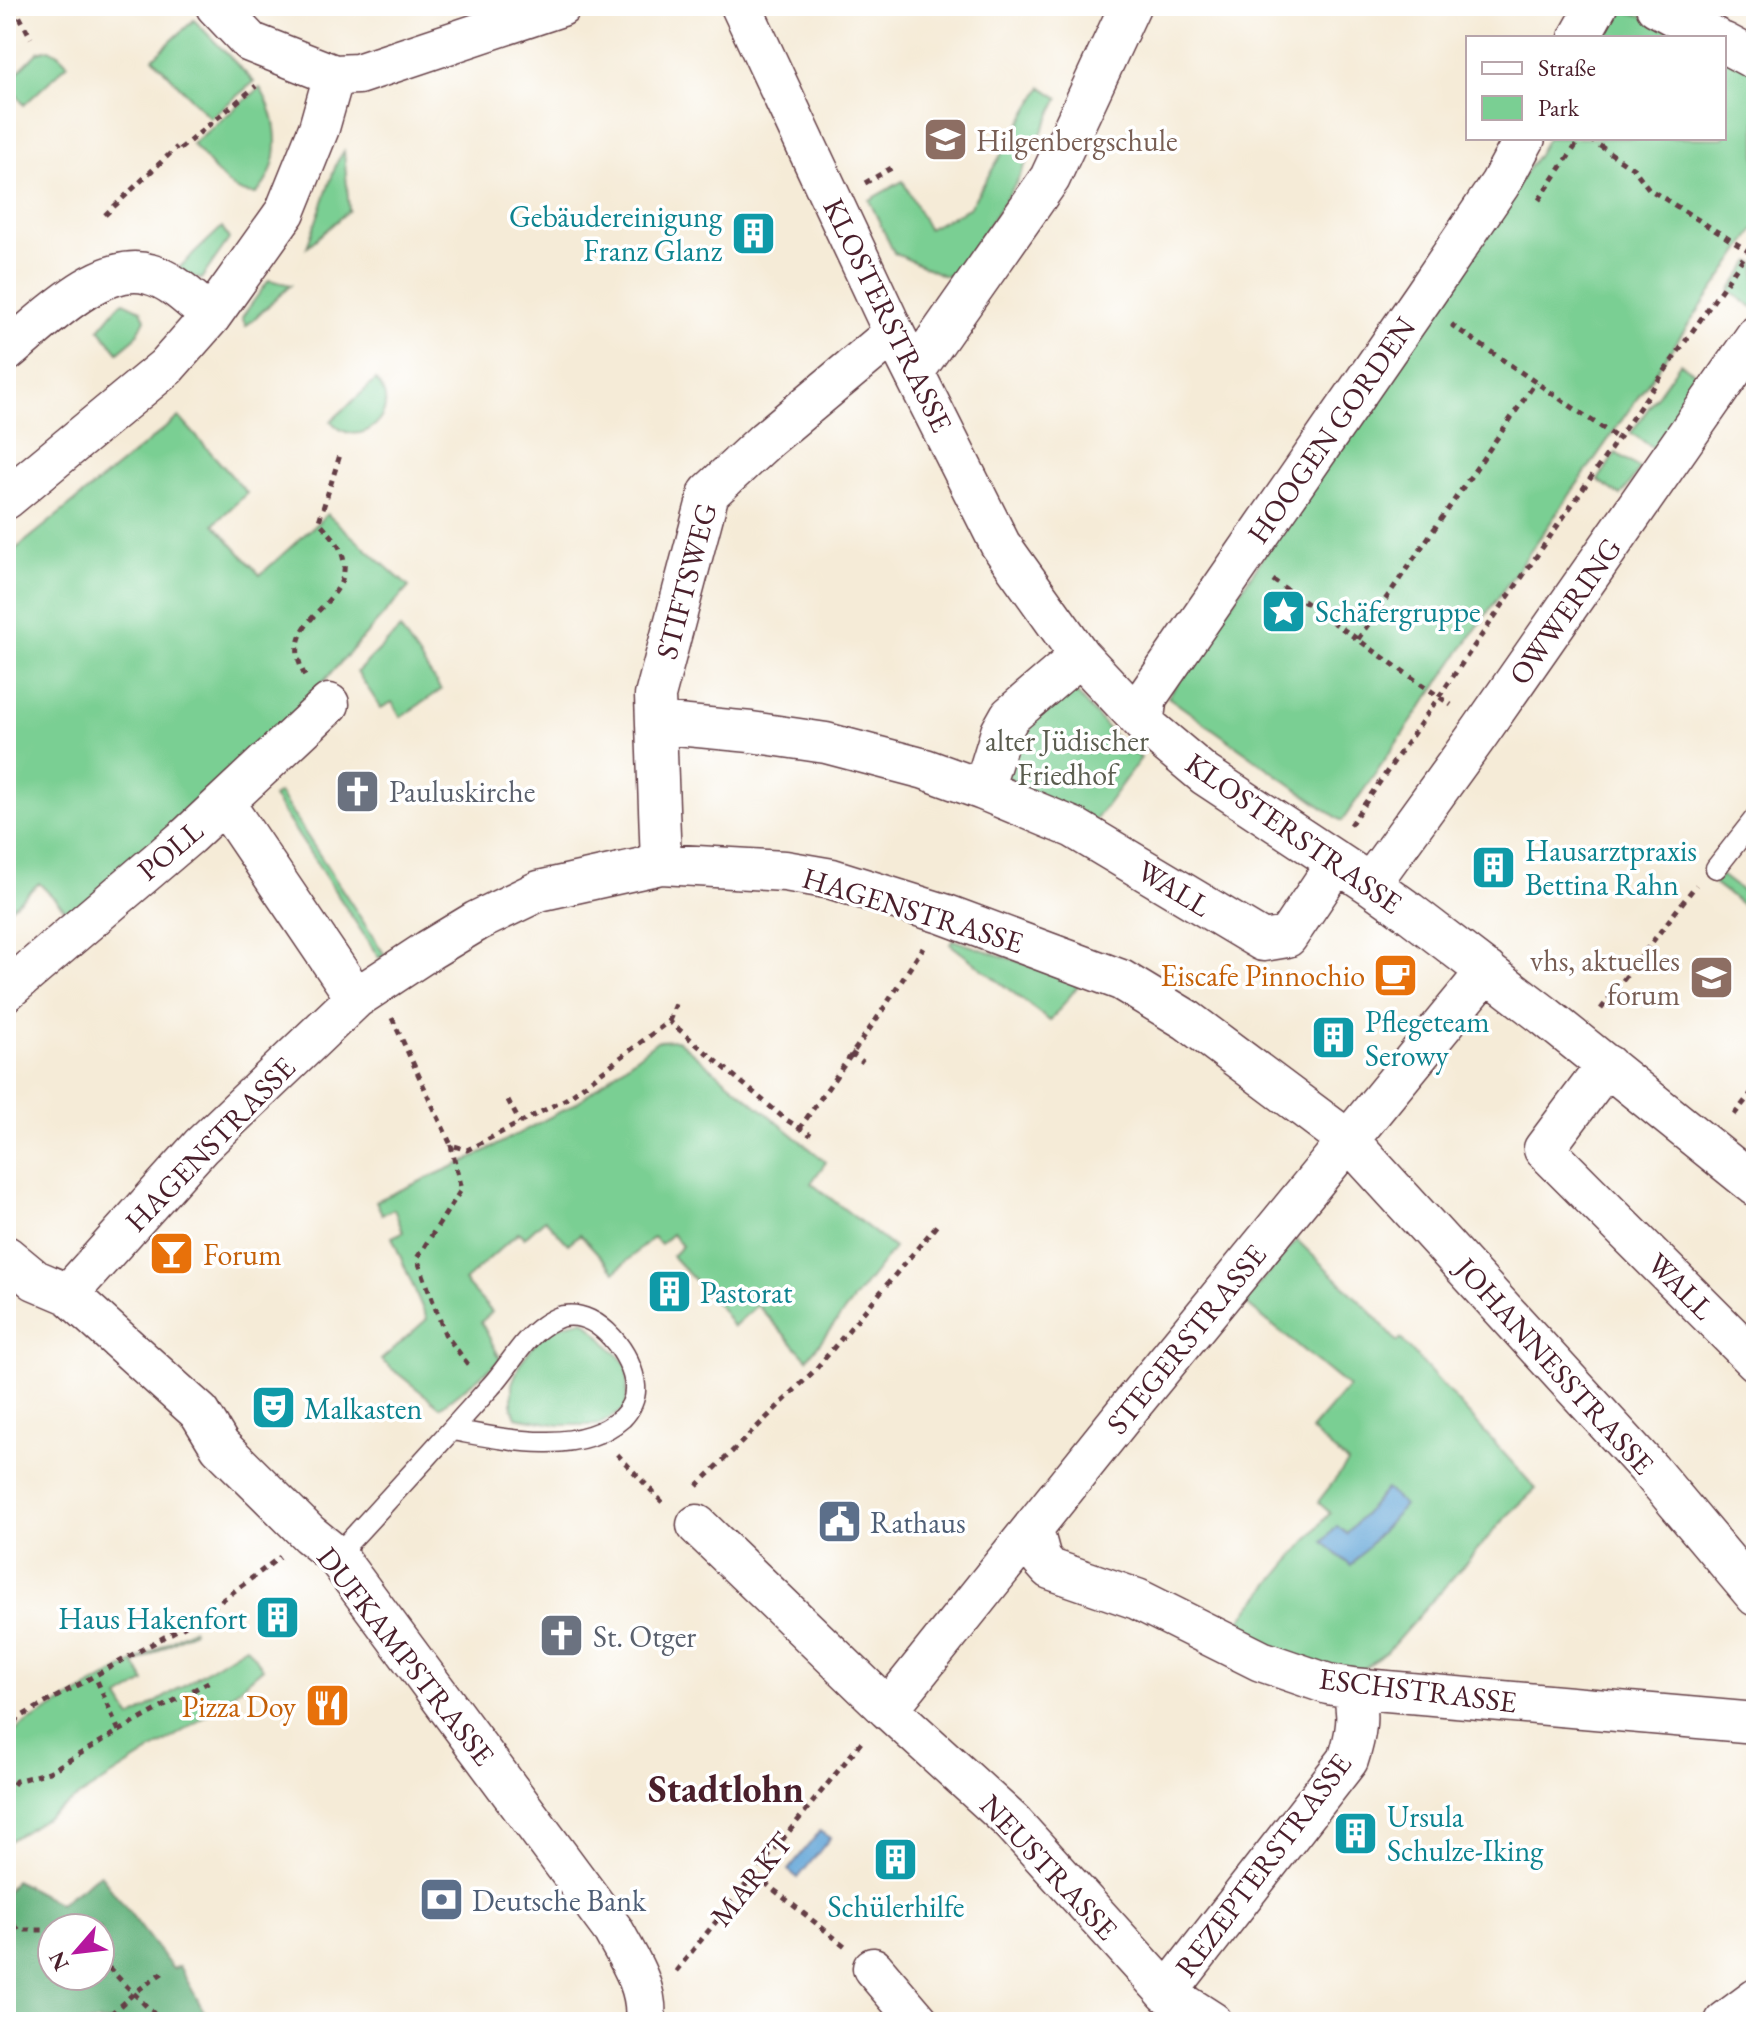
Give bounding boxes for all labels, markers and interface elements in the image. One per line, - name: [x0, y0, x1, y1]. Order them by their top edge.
- legend: [1466, 36, 1726, 140]
- text: Straße: [1538, 52, 1596, 83]
- text: Park: [1538, 92, 1580, 123]
- school or university icon: Hilgenbergschule: [921, 116, 969, 164]
- place label: Hilgenbergschule: [976, 121, 1178, 160]
- street label: KLOSTERSTRASSE: [814, 192, 962, 438]
- place label: Gebäudereinigung Franz Glanz: [509, 197, 723, 270]
- building icon: Gebäudereinigung Franz Glanz: [729, 209, 777, 257]
- street label: HOOGEN GORDEN: [1238, 309, 1424, 551]
- street label: STIFTSWEG: [646, 499, 726, 663]
- street label: OWWERING: [1500, 530, 1630, 692]
- place icon: Schäfergruppe: [1260, 587, 1308, 635]
- place label: Schäfergruppe: [1315, 592, 1481, 631]
- park label: alter Jüdischer Friedhof: [985, 721, 1149, 794]
- street label: KLOSTERSTRASSE: [1178, 744, 1410, 922]
- church icon: Pauluskirche: [334, 767, 382, 815]
- place label: Pauluskirche: [389, 772, 535, 811]
- street label: POLL: [129, 811, 211, 889]
- place label: Hausarztpraxis Bettina Rahn: [1525, 831, 1697, 904]
- building icon: Hausarztpraxis Bettina Rahn: [1470, 843, 1518, 891]
- street label: WALL: [1130, 851, 1218, 925]
- street label: HAGENSTRASSE: [798, 858, 1028, 962]
- place label: vhs, aktuelles forum: [1530, 941, 1680, 1014]
- cafe icon: Eiscafe Pinnochio: [1372, 951, 1420, 999]
- school or university icon: vhs, aktuelles forum: [1687, 953, 1735, 1001]
- place label: Eiscafe Pinnochio: [1161, 956, 1365, 995]
- place label: Pflegeteam Serowy: [1365, 1002, 1490, 1075]
- building icon: Pflegeteam Serowy: [1310, 1014, 1358, 1062]
- street label: HAGENSTRASSE: [116, 1048, 304, 1240]
- bar icon: Forum: [148, 1230, 196, 1278]
- place label: Forum: [203, 1235, 281, 1274]
- street label: STEGERSTRASSE: [1097, 1236, 1275, 1442]
- street label: WALL: [1639, 1244, 1723, 1328]
- street label: JOHANNESSTRASSE: [1445, 1247, 1663, 1483]
- building icon: Pastorat: [645, 1268, 693, 1316]
- place label: Pastorat: [700, 1273, 793, 1312]
- theatre icon: Malkasten: [249, 1384, 297, 1432]
- place label: Malkasten: [304, 1389, 422, 1428]
- public building icon: Rathaus: [815, 1498, 863, 1546]
- place label: Rathaus: [870, 1503, 966, 1542]
- street label: DUFKAMPSTRASSE: [308, 1539, 504, 1773]
- building icon: Haus Hakenfort: [254, 1594, 302, 1642]
- place label: Haus Hakenfort: [58, 1599, 248, 1638]
- church icon: St. Otger: [538, 1612, 586, 1660]
- place label: St. Otger: [593, 1617, 696, 1656]
- street label: ESCHSTRASSE: [1317, 1659, 1519, 1721]
- restaurant icon: Pizza Doy: [303, 1682, 351, 1730]
- place label: Pizza Doy: [182, 1687, 297, 1726]
- street label: REZEPTERSTRASSE: [1166, 1745, 1360, 1985]
- district label: Stadtlohn: [648, 1764, 804, 1813]
- street label: NEUSTRASSE: [972, 1786, 1126, 1948]
- place label: Ursula Schulze-Iking: [1387, 1797, 1544, 1870]
- building icon: Ursula Schulze-Iking: [1332, 1809, 1380, 1857]
- street label: MARKT: [701, 1823, 801, 1934]
- building icon: Schülerhilfe: [872, 1836, 920, 1884]
- bank icon: Deutsche Bank: [417, 1876, 465, 1924]
- place label: Deutsche Bank: [472, 1881, 647, 1920]
- place label: Schülerhilfe: [828, 1887, 964, 1926]
- north arrow: [36, 1912, 116, 1992]
- text: N: [42, 1946, 76, 1976]

